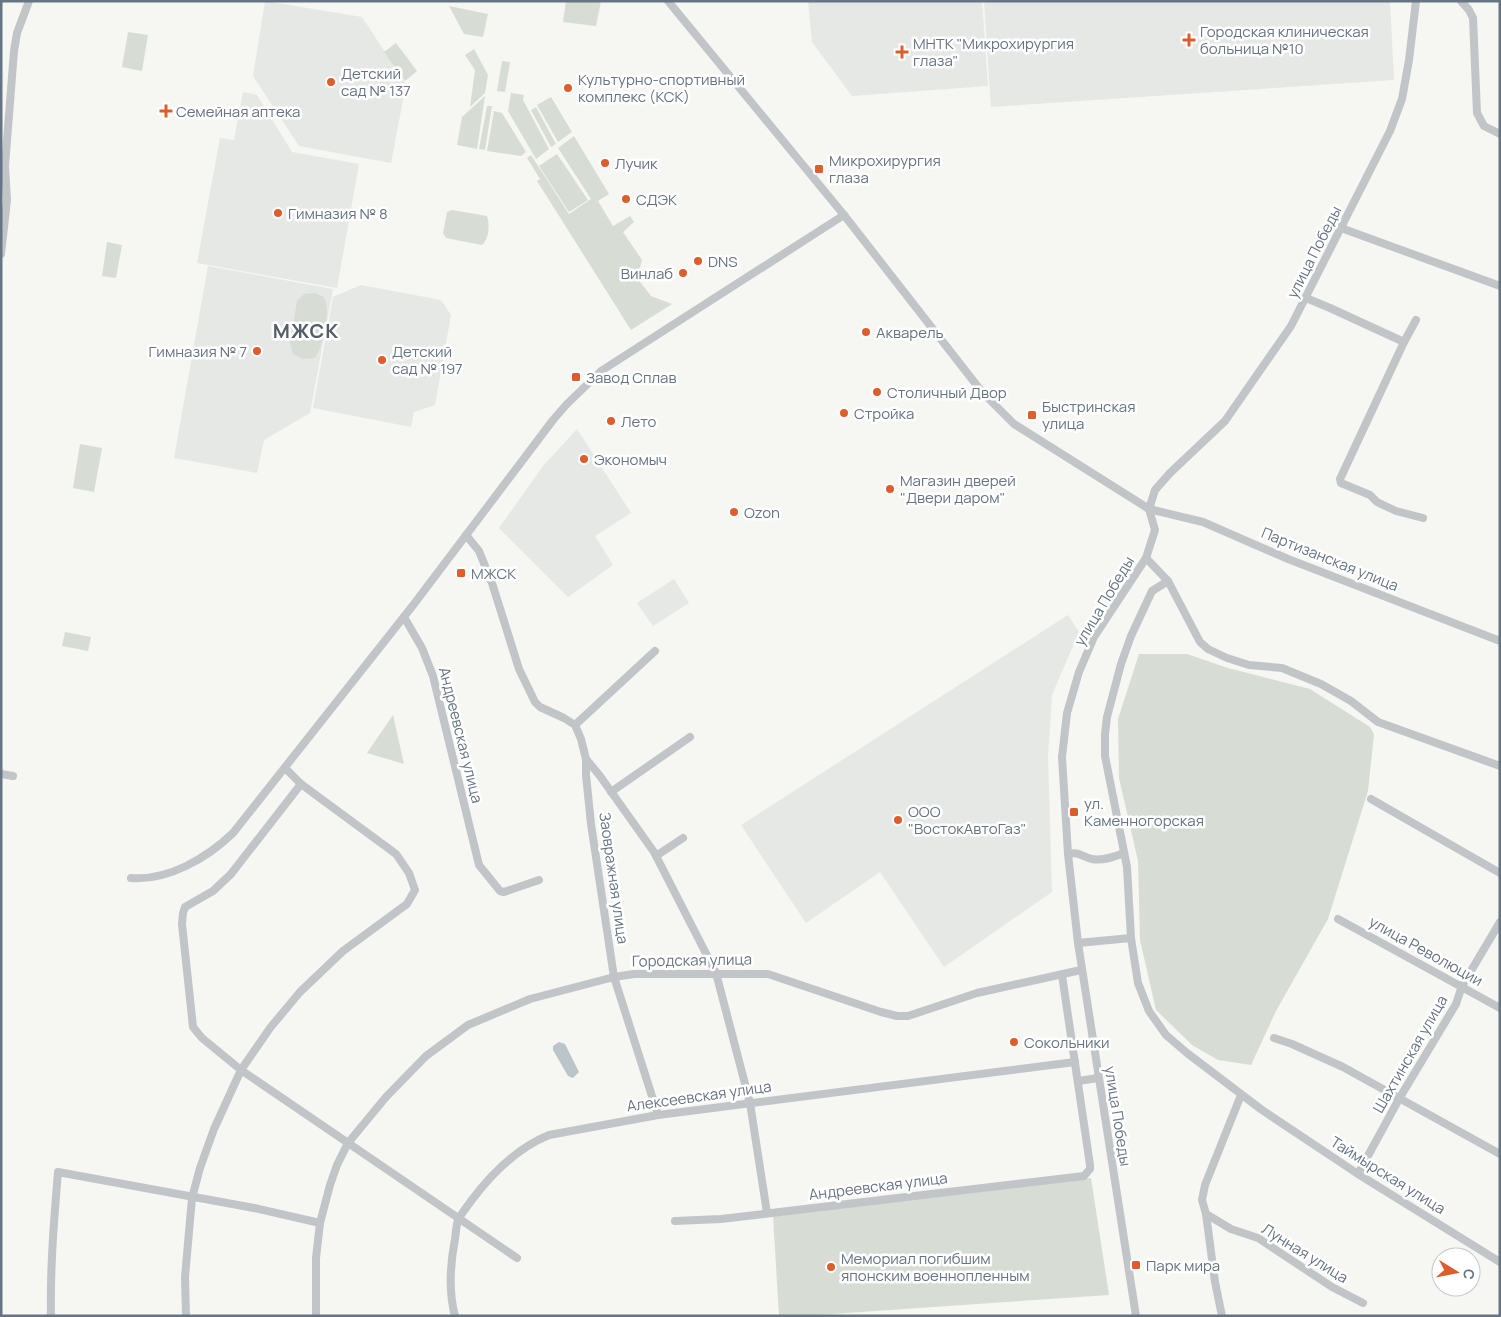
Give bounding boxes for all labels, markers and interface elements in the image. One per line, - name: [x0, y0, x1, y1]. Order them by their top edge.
- place label: Городская клиническая больница №10: [1200, 21, 1369, 59]
- place label: МНТК "Микрохирургия глаза": [913, 33, 1074, 71]
- marker: Городская клиническая больница №10: [1182, 33, 1196, 47]
- marker: МНТК "Микрохирургия глаза": [895, 45, 909, 59]
- place label: Детский сад № 137: [341, 63, 411, 101]
- place label: Культурно-спортивный комплекс (КСК): [578, 69, 745, 107]
- marker: Детский сад № 137: [325, 76, 337, 88]
- marker: Культурно-спортивный комплекс (КСК): [562, 82, 574, 94]
- place label: Семейная аптека: [176, 101, 300, 122]
- marker: Семейная аптека: [160, 105, 172, 117]
- place label: Микрохирургия глаза: [829, 150, 941, 188]
- place label: Лучик: [615, 153, 658, 174]
- marker: Лучик: [599, 157, 611, 169]
- marker: Микрохирургия глаза: [813, 163, 825, 175]
- place label: СДЭК: [636, 189, 677, 210]
- marker: СДЭК: [620, 193, 632, 205]
- street label: улица Победы: [1282, 202, 1346, 302]
- place label: Гимназия № 8: [288, 203, 388, 224]
- marker: Гимназия № 8: [272, 207, 284, 219]
- place label: DNS: [708, 251, 738, 272]
- marker: DNS: [692, 255, 704, 267]
- place label: Винлаб: [621, 263, 673, 284]
- marker: Винлаб: [677, 267, 689, 279]
- district label: МЖСК: [273, 317, 339, 344]
- place label: Акварель: [876, 322, 944, 343]
- marker: Акварель: [860, 326, 872, 338]
- place label: Гимназия № 7: [148, 341, 247, 362]
- place label: Детский сад № 197: [392, 341, 463, 379]
- marker: Гимназия № 7: [251, 345, 263, 357]
- marker: Детский сад № 197: [376, 354, 388, 366]
- place label: Завод Сплав: [586, 367, 676, 388]
- marker: Завод Сплав: [570, 371, 582, 383]
- place label: Столичный Двор: [887, 382, 1007, 403]
- marker: Столичный Двор: [871, 386, 883, 398]
- place label: Быстринская улица: [1042, 396, 1135, 434]
- place label: Стройка: [854, 403, 914, 424]
- marker: Стройка: [838, 407, 850, 419]
- marker: Быстринская улица: [1026, 409, 1038, 421]
- place label: Лето: [621, 411, 657, 432]
- marker: Лето: [605, 415, 617, 427]
- place label: Экономыч: [594, 449, 667, 470]
- marker: Экономыч: [578, 453, 590, 465]
- place label: Магазин дверей "Двери даром": [900, 470, 1016, 508]
- marker: Магазин дверей "Двери даром": [884, 483, 896, 495]
- place label: Ozon: [744, 502, 780, 523]
- marker: Ozon: [728, 506, 740, 518]
- street label: Партизанская улица: [1258, 522, 1402, 596]
- street label: улица Победы: [1069, 552, 1139, 650]
- place label: МЖСК: [471, 563, 516, 584]
- marker: МЖСК: [455, 567, 467, 579]
- street label: Андреевская улица: [434, 665, 488, 805]
- place label: ул. Каменногорская: [1084, 793, 1204, 831]
- place label: ООО "ВостокАвтоГаз": [908, 801, 1026, 839]
- marker: ул. Каменногорская: [1068, 806, 1080, 818]
- street label: Заовражная улица: [594, 811, 634, 945]
- marker: ООО "ВостокАвтоГаз": [892, 814, 904, 826]
- street label: улица Революции: [1365, 911, 1487, 991]
- street label: Городская улица: [632, 948, 752, 972]
- street label: Шахтинская улица: [1368, 991, 1452, 1117]
- place label: Сокольники: [1024, 1032, 1110, 1053]
- marker: Сокольники: [1008, 1036, 1020, 1048]
- street label: улица Победы: [1100, 1064, 1136, 1168]
- street label: Алексеевская улица: [625, 1075, 773, 1117]
- street label: Таймырская улица: [1327, 1131, 1449, 1219]
- street label: Андреевская улица: [807, 1167, 949, 1205]
- street label: Лунная улица: [1258, 1218, 1352, 1288]
- north arrow: [1431, 1247, 1481, 1297]
- place label: Мемориал погибшим японским военнопленным: [841, 1248, 1030, 1286]
- place label: Парк мира: [1146, 1255, 1220, 1276]
- marker: Парк мира: [1130, 1259, 1142, 1271]
- marker: Мемориал погибшим японским военнопленным: [825, 1261, 837, 1273]
- text: С: [1459, 1268, 1480, 1281]

